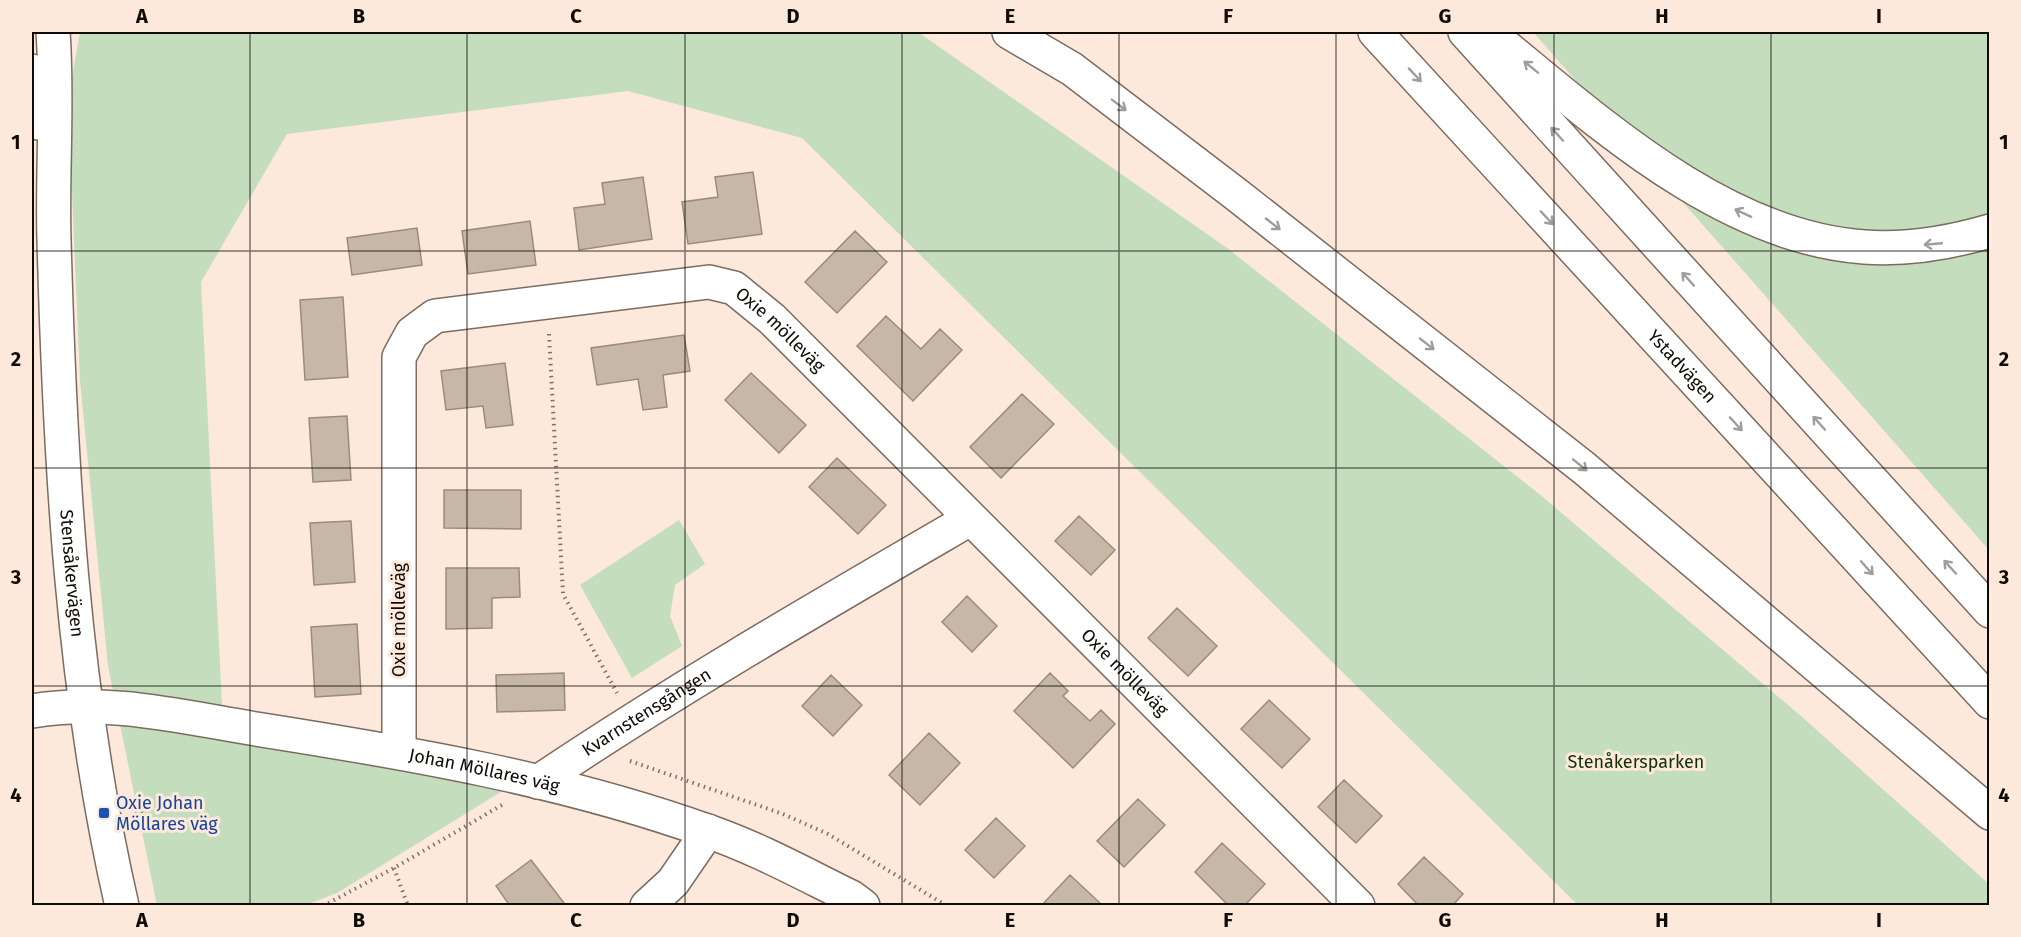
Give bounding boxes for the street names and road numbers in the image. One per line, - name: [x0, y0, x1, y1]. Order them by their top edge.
- street label: Oxie mölleväg: [731, 283, 830, 377]
- street label: Ystadvägen: [1643, 325, 1721, 408]
- street label: Stensåkervägen: [55, 509, 89, 638]
- street label: Oxie mölleväg: [388, 562, 410, 677]
- street label: Oxie mölleväg: [1077, 624, 1173, 721]
- street label: Kvarnstensgången: [578, 663, 715, 761]
- street label: Johan Möllares väg: [407, 744, 563, 798]

